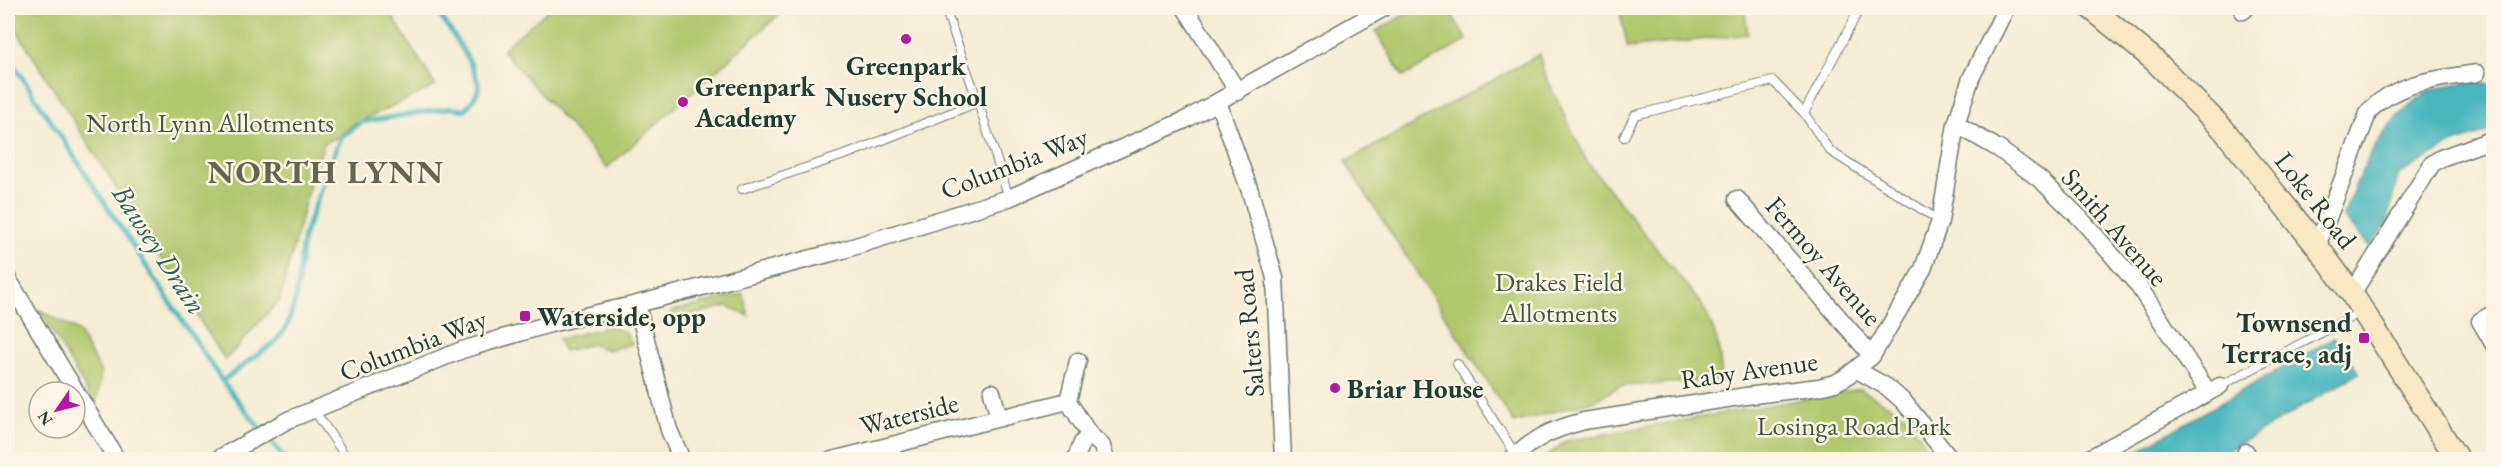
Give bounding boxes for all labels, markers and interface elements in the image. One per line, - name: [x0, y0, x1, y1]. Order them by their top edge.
- marker: Greenpark Nusery School: [899, 32, 913, 46]
- place label: Greenpark Nusery School: [825, 48, 987, 114]
- place label: Greenpark Academy: [694, 69, 816, 135]
- marker: Greenpark Academy: [676, 95, 690, 109]
- park label: North Lynn Allotments: [86, 105, 334, 140]
- street label: Columbia Way: [935, 119, 1093, 207]
- street label: Loke Road: [2267, 144, 2365, 256]
- district label: NORTH LYNN: [207, 150, 445, 193]
- street label: Smith Avenue: [2054, 161, 2176, 293]
- water label: Bawsey Drain: [104, 176, 215, 321]
- street label: Fermoy Avenue: [1758, 189, 1890, 333]
- park label: Drakes Field Allotments: [1495, 264, 1624, 330]
- street label: Salters Road: [1226, 267, 1272, 399]
- place label: Waterside, opp: [537, 299, 706, 334]
- street label: Columbia Way: [334, 301, 492, 389]
- place label: Townsend Terrace, adj: [2221, 305, 2352, 371]
- marker: Waterside, opp: [518, 309, 532, 323]
- marker: Townsend Terrace, adj: [2357, 331, 2371, 345]
- street label: Raby Avenue: [1678, 343, 1820, 397]
- place label: Briar House: [1347, 371, 1484, 406]
- north arrow: [27, 380, 87, 440]
- marker: Briar House: [1328, 381, 1342, 395]
- street label: Waterside: [856, 385, 962, 443]
- text: N: [33, 407, 57, 430]
- park label: Losinga Road Park: [1757, 408, 1952, 443]

